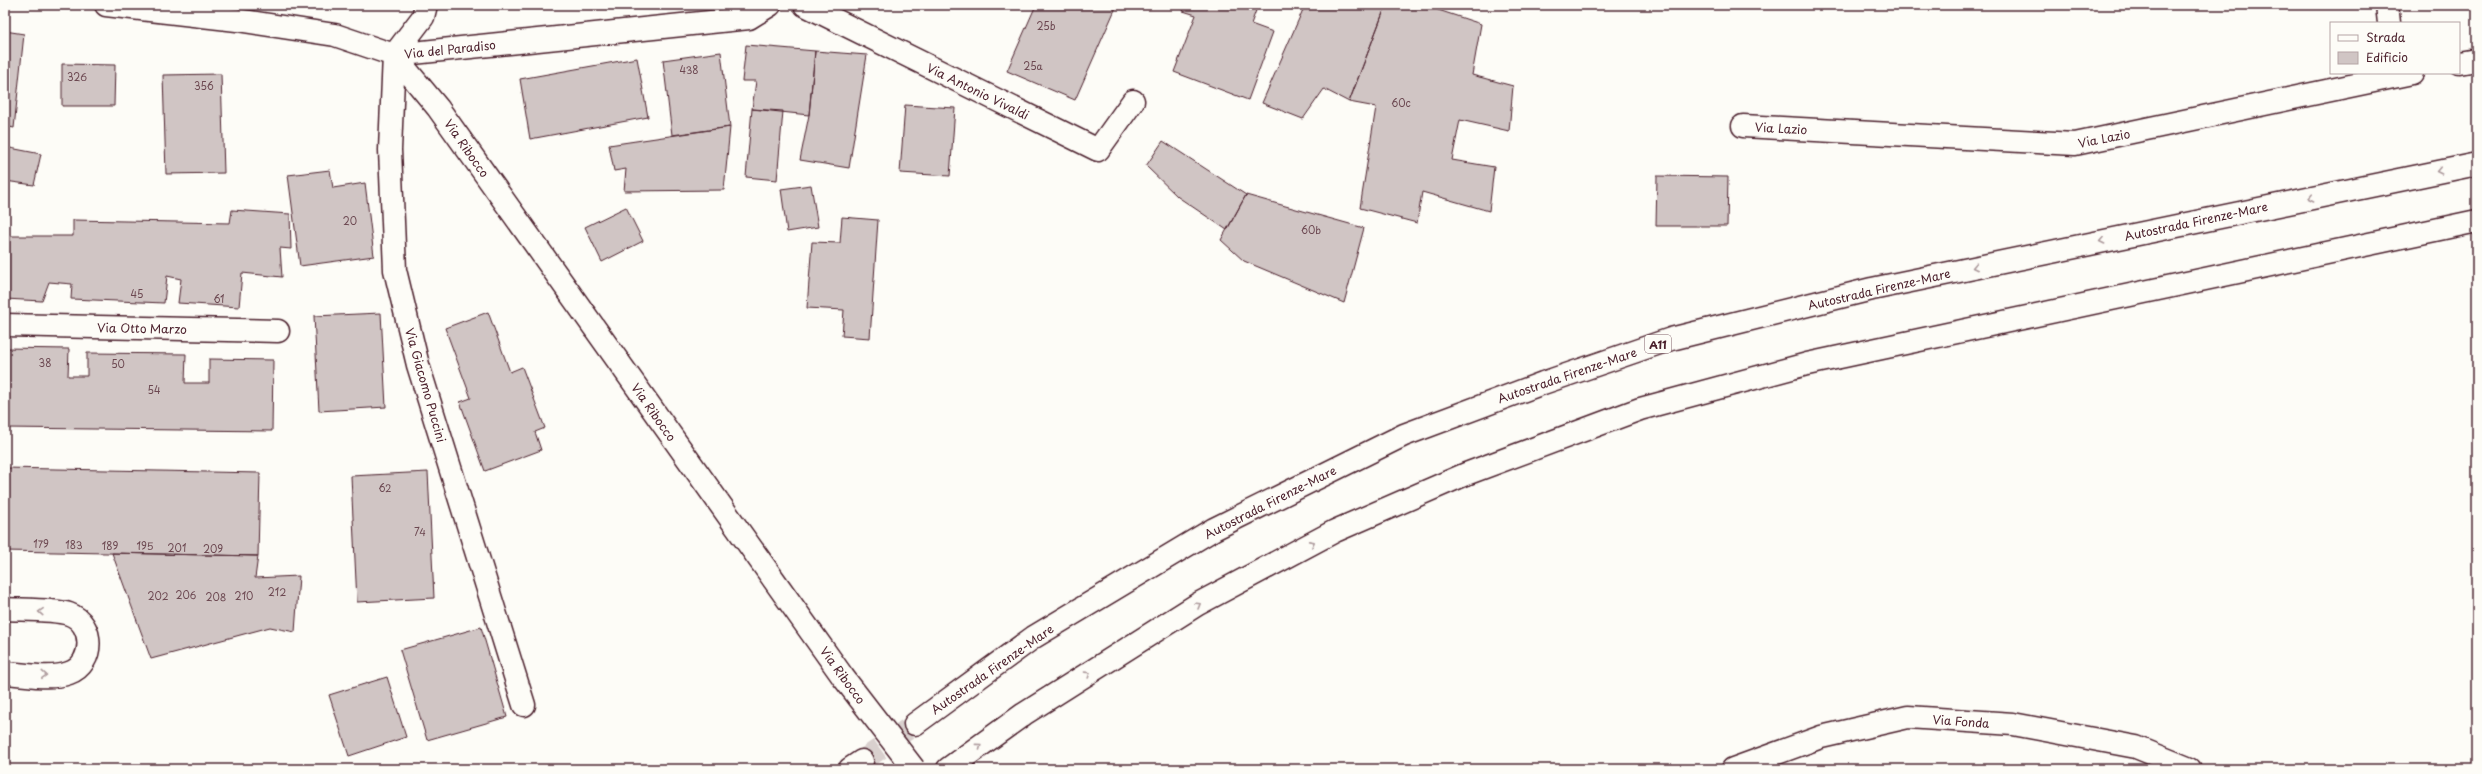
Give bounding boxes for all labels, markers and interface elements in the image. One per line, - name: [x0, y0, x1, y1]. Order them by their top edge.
- house number: 25b: [1036, 18, 1056, 33]
- legend: [2330, 22, 2460, 74]
- text: Strada: [2366, 28, 2406, 46]
- street label: Via del Paradiso: [403, 35, 497, 63]
- text: Edificio: [2366, 48, 2408, 66]
- street label: Via Antonio Vivaldi: [924, 58, 1032, 124]
- house number: 25a: [1023, 58, 1044, 73]
- house number: 438: [679, 62, 699, 77]
- house number: 326: [67, 69, 87, 84]
- house number: 356: [194, 78, 214, 93]
- house number: 60c: [1391, 95, 1411, 110]
- street label: Via Ribocco: [440, 115, 494, 181]
- street label: Via Lazio: [1754, 118, 1808, 138]
- street label: Via Lazio: [2076, 124, 2132, 152]
- one-way arrow: [2436, 167, 2442, 175]
- one-way arrow: [2308, 193, 2315, 201]
- street label: Autostrada Firenze-Mare: [2123, 197, 2269, 245]
- house number: 20: [343, 213, 357, 228]
- house number: 60b: [1301, 222, 1321, 237]
- one-way arrow: [2099, 236, 2105, 244]
- one-way arrow: [1971, 263, 1978, 271]
- street label: Autostrada Firenze-Mare: [1806, 264, 1952, 314]
- house number: 45: [131, 286, 143, 301]
- house number: 61: [213, 291, 225, 306]
- street label: Via Otto Marzo: [97, 318, 187, 338]
- street label: Via Giacomo Puccini: [401, 326, 451, 444]
- road number: A11: [1645, 335, 1671, 353]
- street label: Autostrada Firenze-Mare: [1495, 343, 1639, 407]
- house number: 38: [39, 355, 51, 370]
- house number: 50: [111, 356, 125, 371]
- street label: Via Ribocco: [627, 379, 681, 445]
- house number: 54: [147, 382, 161, 397]
- street label: Autostrada Firenze-Mare: [1201, 461, 1339, 543]
- house number: 62: [378, 480, 392, 495]
- house number: 74: [414, 524, 426, 539]
- house number: 179: [33, 536, 49, 551]
- house number: 183: [65, 537, 83, 552]
- house number: 189: [102, 538, 118, 553]
- house number: 195: [137, 538, 154, 553]
- house number: 201: [168, 540, 186, 555]
- house number: 209: [203, 541, 223, 556]
- one-way arrow: [1308, 541, 1316, 548]
- house number: 212: [268, 584, 286, 599]
- house number: 206: [176, 587, 196, 602]
- house number: 202: [147, 588, 169, 603]
- house number: 210: [235, 588, 253, 603]
- house number: 208: [206, 589, 226, 604]
- one-way arrow: [1194, 602, 1201, 609]
- one-way arrow: [38, 607, 44, 616]
- street label: Autostrada Firenze-Mare: [927, 620, 1057, 718]
- street label: Via Ribocco: [816, 642, 870, 708]
- one-way arrow: [41, 671, 47, 680]
- one-way arrow: [1083, 671, 1090, 678]
- street label: Via Fonda: [1932, 710, 1991, 732]
- one-way arrow: [975, 744, 982, 751]

